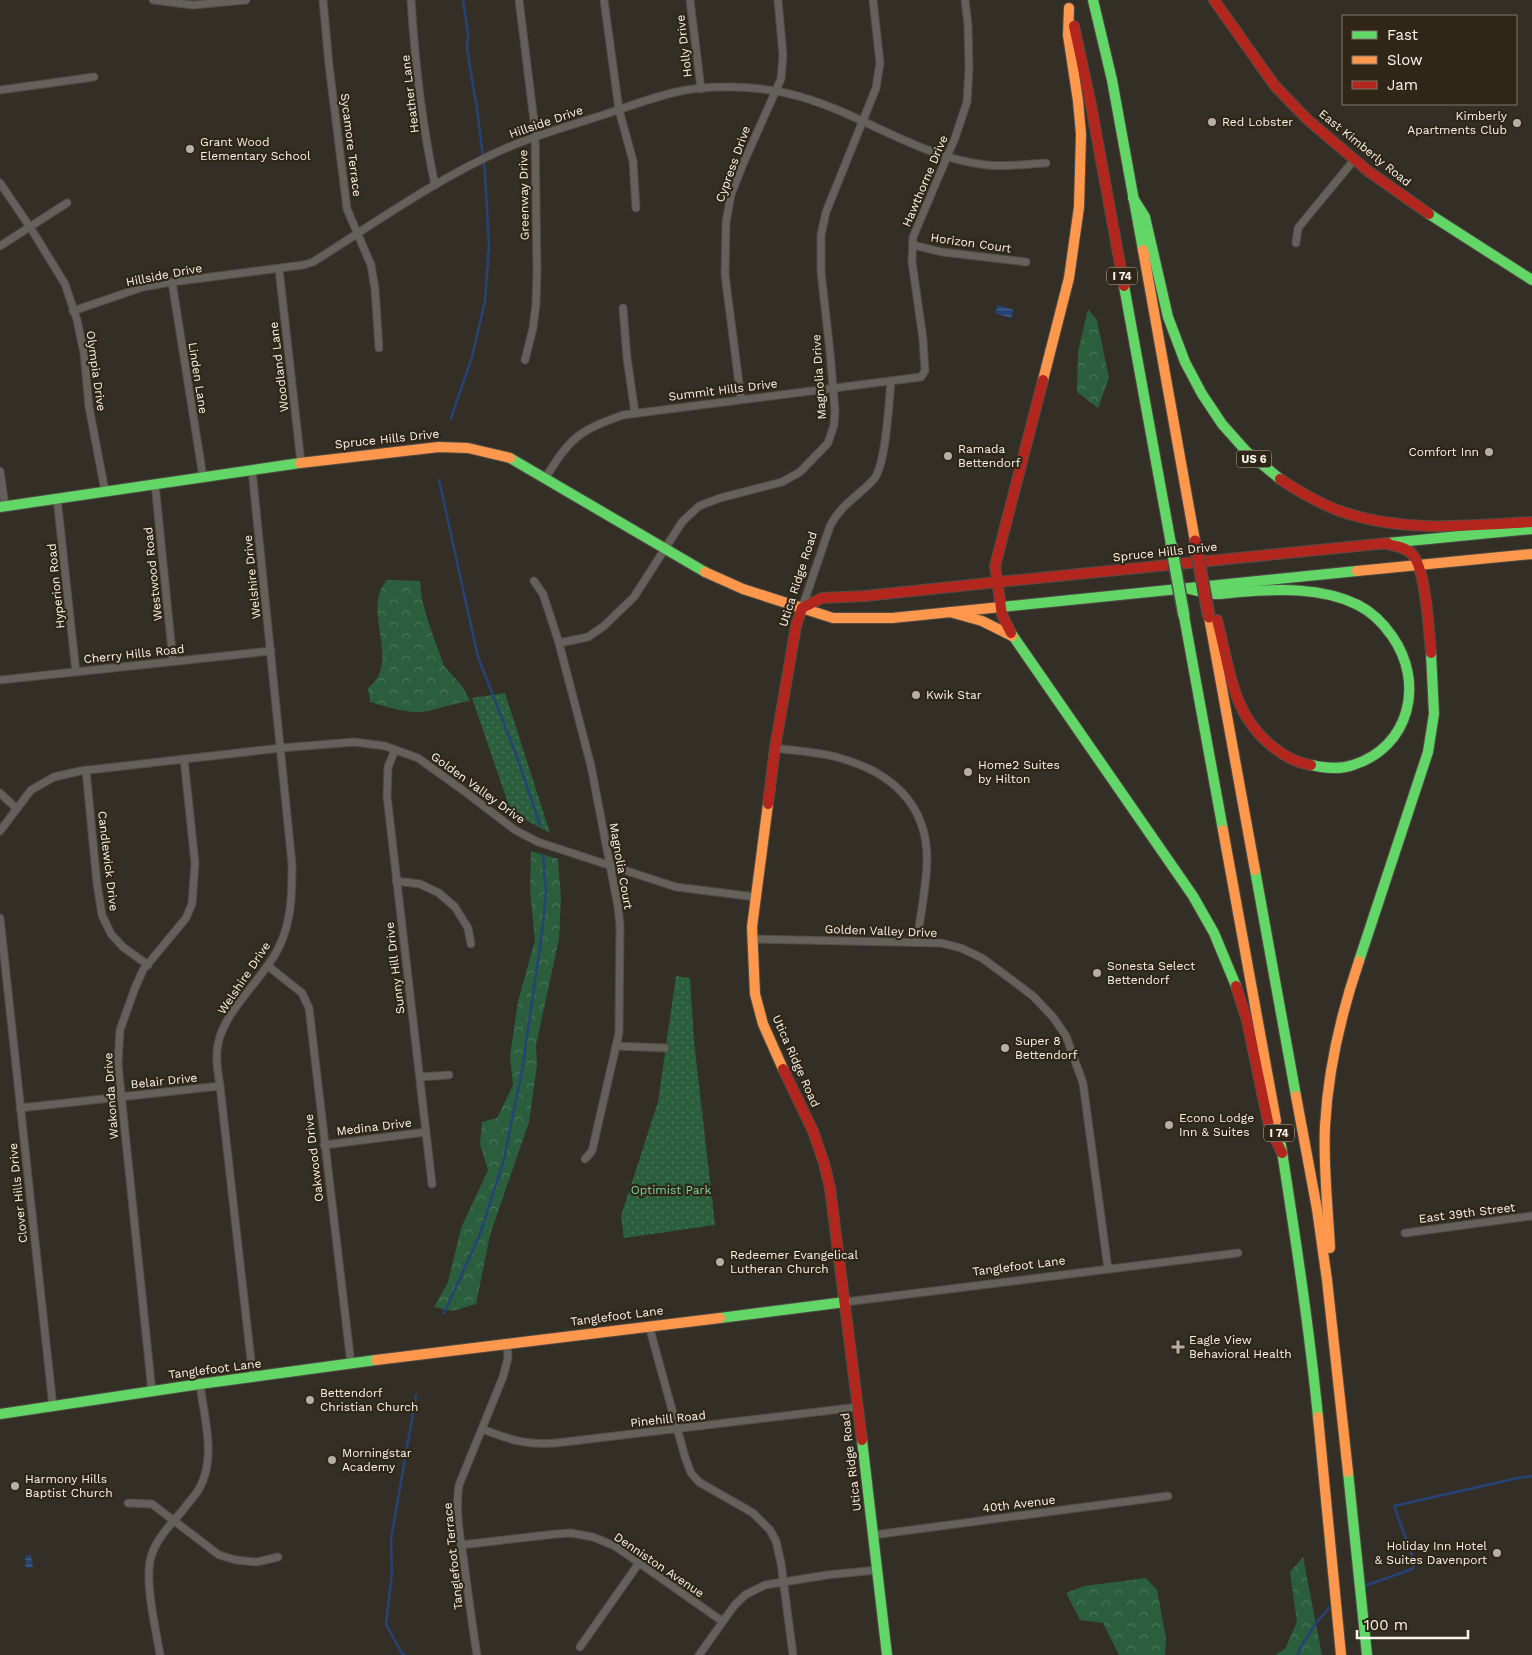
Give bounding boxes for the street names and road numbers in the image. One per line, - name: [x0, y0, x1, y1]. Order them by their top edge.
- street label: Holly Drive: [673, 14, 695, 78]
- street label: Heather Lane: [398, 54, 422, 134]
- street label: Sycamore Terrace: [338, 93, 364, 198]
- street label: Hillside Drive: [507, 103, 585, 141]
- street label: East Kimberly Road: [1316, 107, 1414, 189]
- street label: Cypress Drive: [713, 124, 753, 204]
- street label: Hawthorne Drive: [899, 133, 951, 229]
- street label: Greenway Drive: [516, 149, 532, 240]
- street label: Horizon Court: [930, 230, 1012, 256]
- street label: Hillside Drive: [125, 261, 203, 289]
- road number: I 74: [1107, 268, 1137, 284]
- street label: Woodland Lane: [267, 321, 291, 413]
- street label: Olympia Drive: [83, 330, 109, 412]
- street label: Magnolia Drive: [809, 334, 829, 420]
- street label: Linden Lane: [185, 341, 211, 415]
- street label: Summit Hills Drive: [668, 376, 778, 404]
- street label: Spruce Hills Drive: [334, 427, 440, 451]
- road number: US 6: [1236, 450, 1272, 468]
- street label: Westwood Road: [141, 526, 165, 622]
- street label: Utica Ridge Road: [776, 530, 820, 628]
- street label: Welshire Drive: [241, 534, 263, 620]
- street label: Spruce Hills Drive: [1112, 540, 1218, 564]
- street label: Hyperion Road: [45, 543, 67, 629]
- street label: Cherry Hills Road: [83, 642, 185, 666]
- street label: Golden Valley Drive: [428, 749, 528, 827]
- street label: Candlewick Drive: [95, 810, 121, 912]
- street label: Magnolia Court: [606, 822, 636, 910]
- street label: Sunny Hill Drive: [382, 921, 408, 1015]
- street label: Golden Valley Drive: [824, 922, 938, 940]
- street label: Welshire Drive: [215, 939, 273, 1017]
- street label: Utica Ridge Road: [769, 1013, 823, 1109]
- street label: Wakonda Drive: [101, 1052, 121, 1140]
- street label: Belair Drive: [130, 1071, 198, 1091]
- street label: Oakwood Drive: [302, 1113, 326, 1203]
- street label: Medina Drive: [336, 1115, 412, 1139]
- road number: I 74: [1264, 1124, 1294, 1142]
- street label: Clover Hills Drive: [6, 1142, 30, 1244]
- street label: East 39th Street: [1418, 1200, 1516, 1226]
- street label: Tanglefoot Lane: [972, 1253, 1066, 1279]
- street label: Tanglefoot Lane: [570, 1303, 664, 1329]
- street label: Tanglefoot Lane: [168, 1356, 262, 1382]
- street label: Pinehill Road: [630, 1408, 706, 1430]
- street label: Utica Ridge Road: [838, 1412, 864, 1512]
- street label: 40th Avenue: [982, 1493, 1056, 1515]
- street label: Tanglefoot Terrace: [440, 1502, 466, 1610]
- street label: Denniston Avenue: [611, 1530, 707, 1600]

